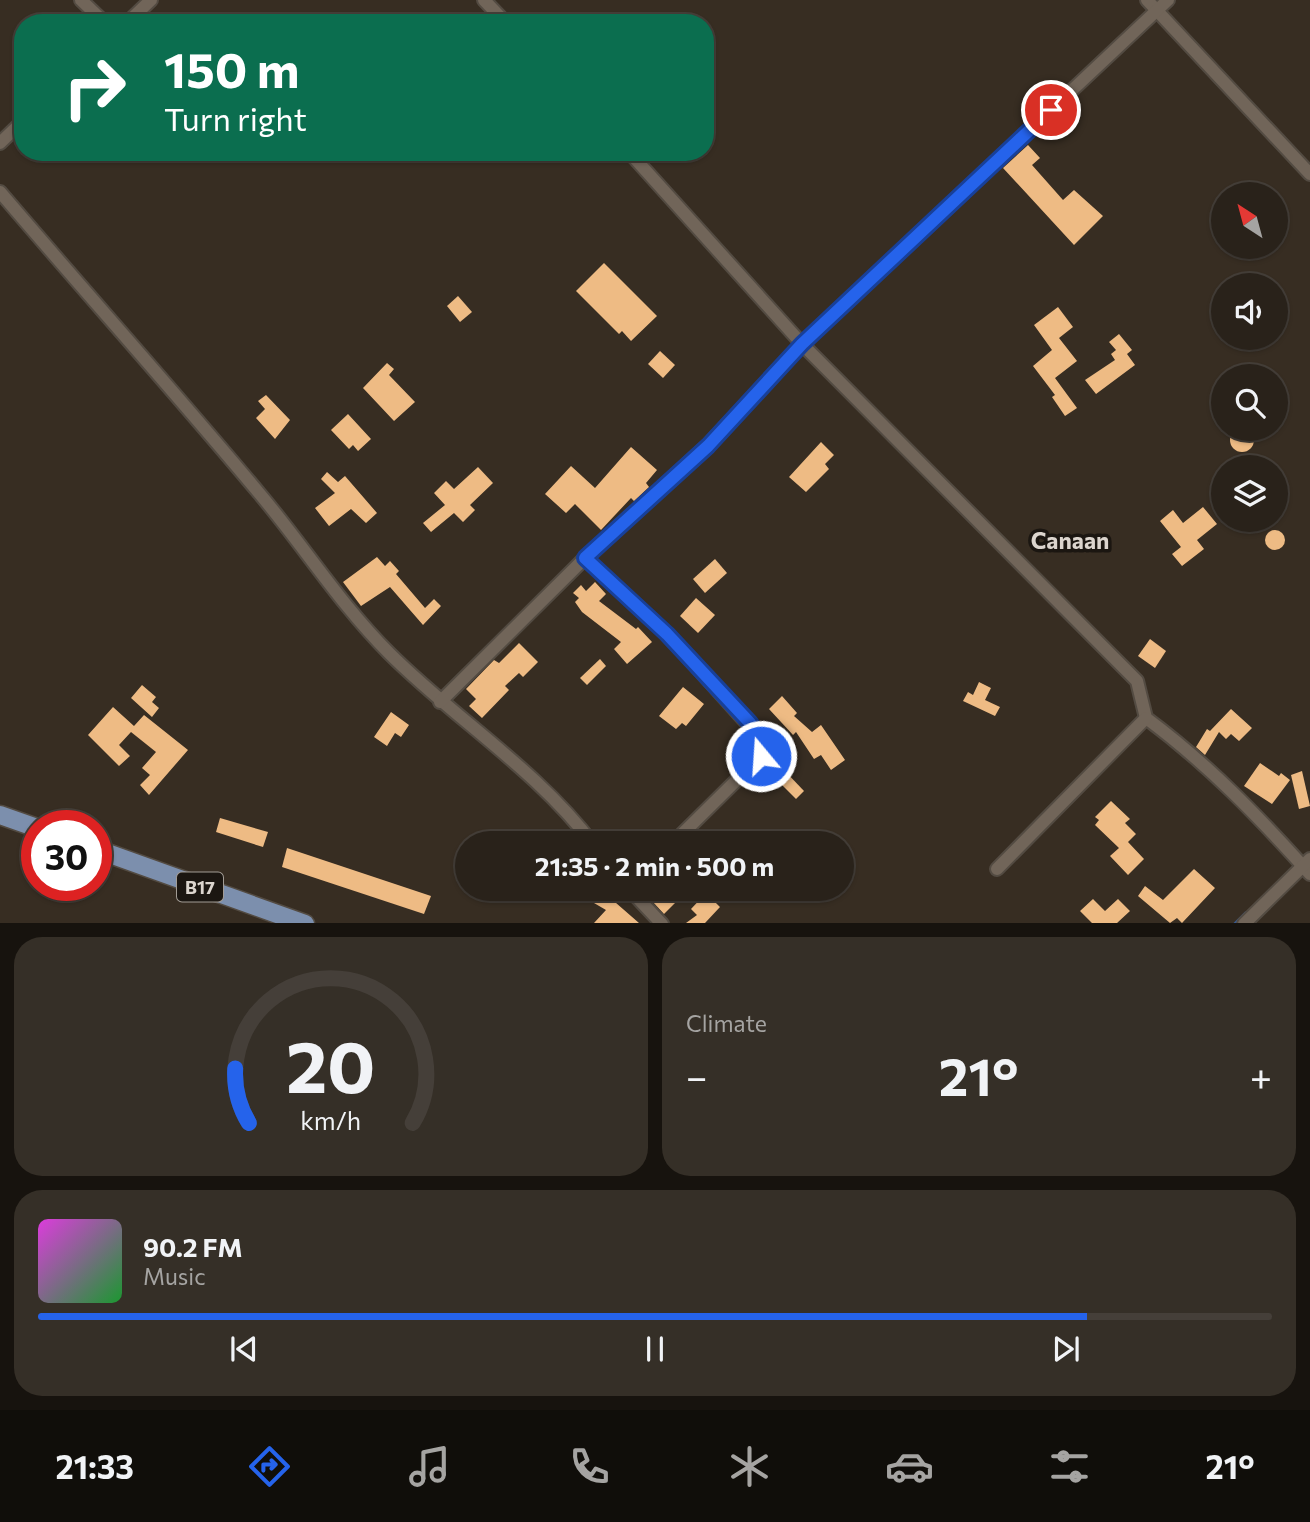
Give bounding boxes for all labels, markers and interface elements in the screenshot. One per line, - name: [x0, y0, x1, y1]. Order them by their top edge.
- text: 150 m: [164, 38, 299, 98]
- icon: right: [49, 42, 140, 133]
- pin: [1021, 80, 1081, 140]
- icon: arrive: [1032, 91, 1070, 129]
- text: Turn right: [164, 98, 307, 138]
- north arrow: [1211, 182, 1288, 259]
- map controls: [1211, 182, 1288, 532]
- button: sound: [1211, 273, 1288, 350]
- button: search: [1211, 364, 1288, 441]
- button: layers: [1211, 455, 1288, 532]
- district label: Canaan: [1031, 526, 1109, 554]
- position arrow: [724, 719, 798, 793]
- speed limit sign: 30: [21, 810, 112, 901]
- text: 21:35 · 2 min · 500 m: [535, 850, 774, 881]
- road number: B17: [177, 872, 223, 902]
- text: Climate: [686, 1009, 767, 1037]
- text: 20: [286, 1019, 376, 1108]
- text: 21°: [939, 1043, 1018, 1107]
- text: −: [686, 1052, 708, 1099]
- text: +: [1250, 1052, 1272, 1099]
- text: km/h: [301, 1104, 361, 1134]
- text: 90.2 FM: [143, 1231, 243, 1262]
- text: Music: [143, 1262, 206, 1290]
- icon: previous: [225, 1330, 263, 1368]
- icon: pause: [636, 1330, 674, 1368]
- icon: next: [1047, 1330, 1085, 1368]
- icon: directions: [245, 1442, 294, 1491]
- icon: music: [405, 1442, 454, 1491]
- icon: phone: [565, 1442, 614, 1491]
- icon: climate: [725, 1442, 774, 1491]
- icon: car: [885, 1442, 934, 1491]
- icon: filters: [1045, 1442, 1094, 1491]
- text: 21:33: [56, 1446, 134, 1486]
- text: 21°: [1205, 1446, 1254, 1486]

